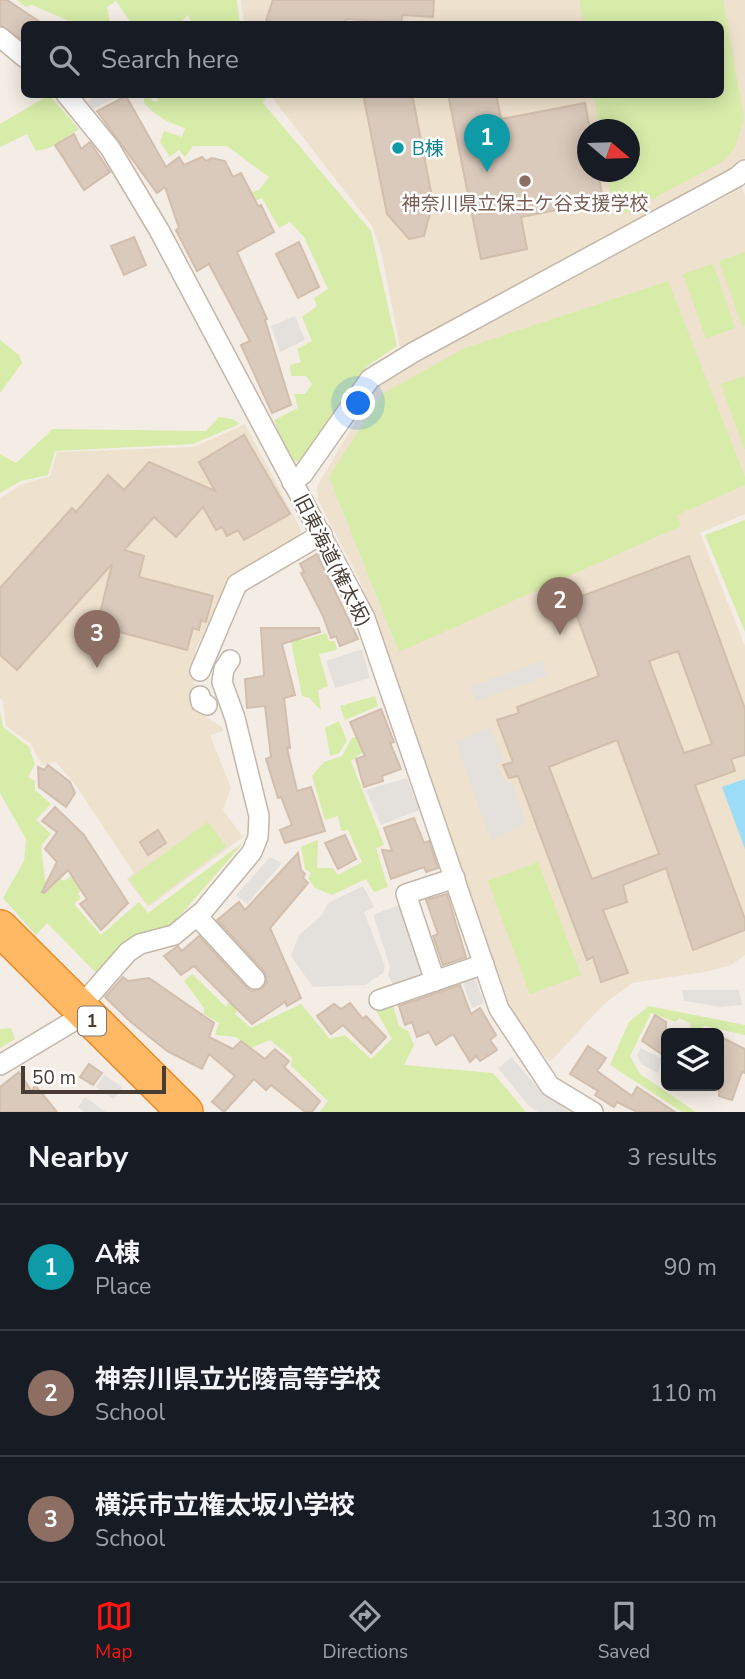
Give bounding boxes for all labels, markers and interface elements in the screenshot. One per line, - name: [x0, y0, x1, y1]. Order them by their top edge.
- search box: [21, 21, 724, 98]
- icon: search: [45, 41, 83, 79]
- text: Search here: [101, 42, 239, 77]
- pin: 1: [464, 114, 510, 172]
- north arrow: [577, 119, 640, 182]
- place label: B棟: [412, 136, 444, 162]
- marker: B棟: [390, 140, 406, 156]
- marker: 神奈川県立保土ケ谷支援学校: [517, 173, 533, 189]
- place label: 神奈川県立保土ケ谷支援学校: [401, 191, 649, 217]
- your location: [341, 386, 375, 420]
- street label: 旧東海道(権太坂): [288, 490, 377, 631]
- pin: 2: [537, 577, 583, 635]
- pin: 3: [74, 610, 120, 668]
- road number: 1: [78, 1006, 106, 1036]
- map controls: [661, 1028, 724, 1091]
- button: layers: [661, 1028, 724, 1091]
- scale bar: [21, 1063, 166, 1095]
- text: 50 m: [32, 1065, 76, 1091]
- text: Nearby: [28, 1137, 128, 1178]
- text: 3 results: [627, 1142, 717, 1173]
- text: A棟: [95, 1236, 140, 1271]
- text: 1: [44, 1252, 58, 1283]
- text: 90 m: [664, 1252, 717, 1283]
- text: Place: [95, 1271, 151, 1302]
- text: 神奈川県立光陵高等学校: [95, 1362, 381, 1397]
- text: 2: [44, 1378, 58, 1409]
- text: 110 m: [650, 1378, 717, 1409]
- text: School: [95, 1397, 165, 1428]
- text: 横浜市立権太坂小学校: [95, 1488, 355, 1523]
- text: 3: [44, 1504, 58, 1535]
- text: 130 m: [650, 1504, 717, 1535]
- text: School: [95, 1523, 165, 1554]
- tab: Map: [95, 1597, 133, 1665]
- tab: Directions: [322, 1597, 408, 1665]
- tab: Saved: [598, 1597, 650, 1665]

